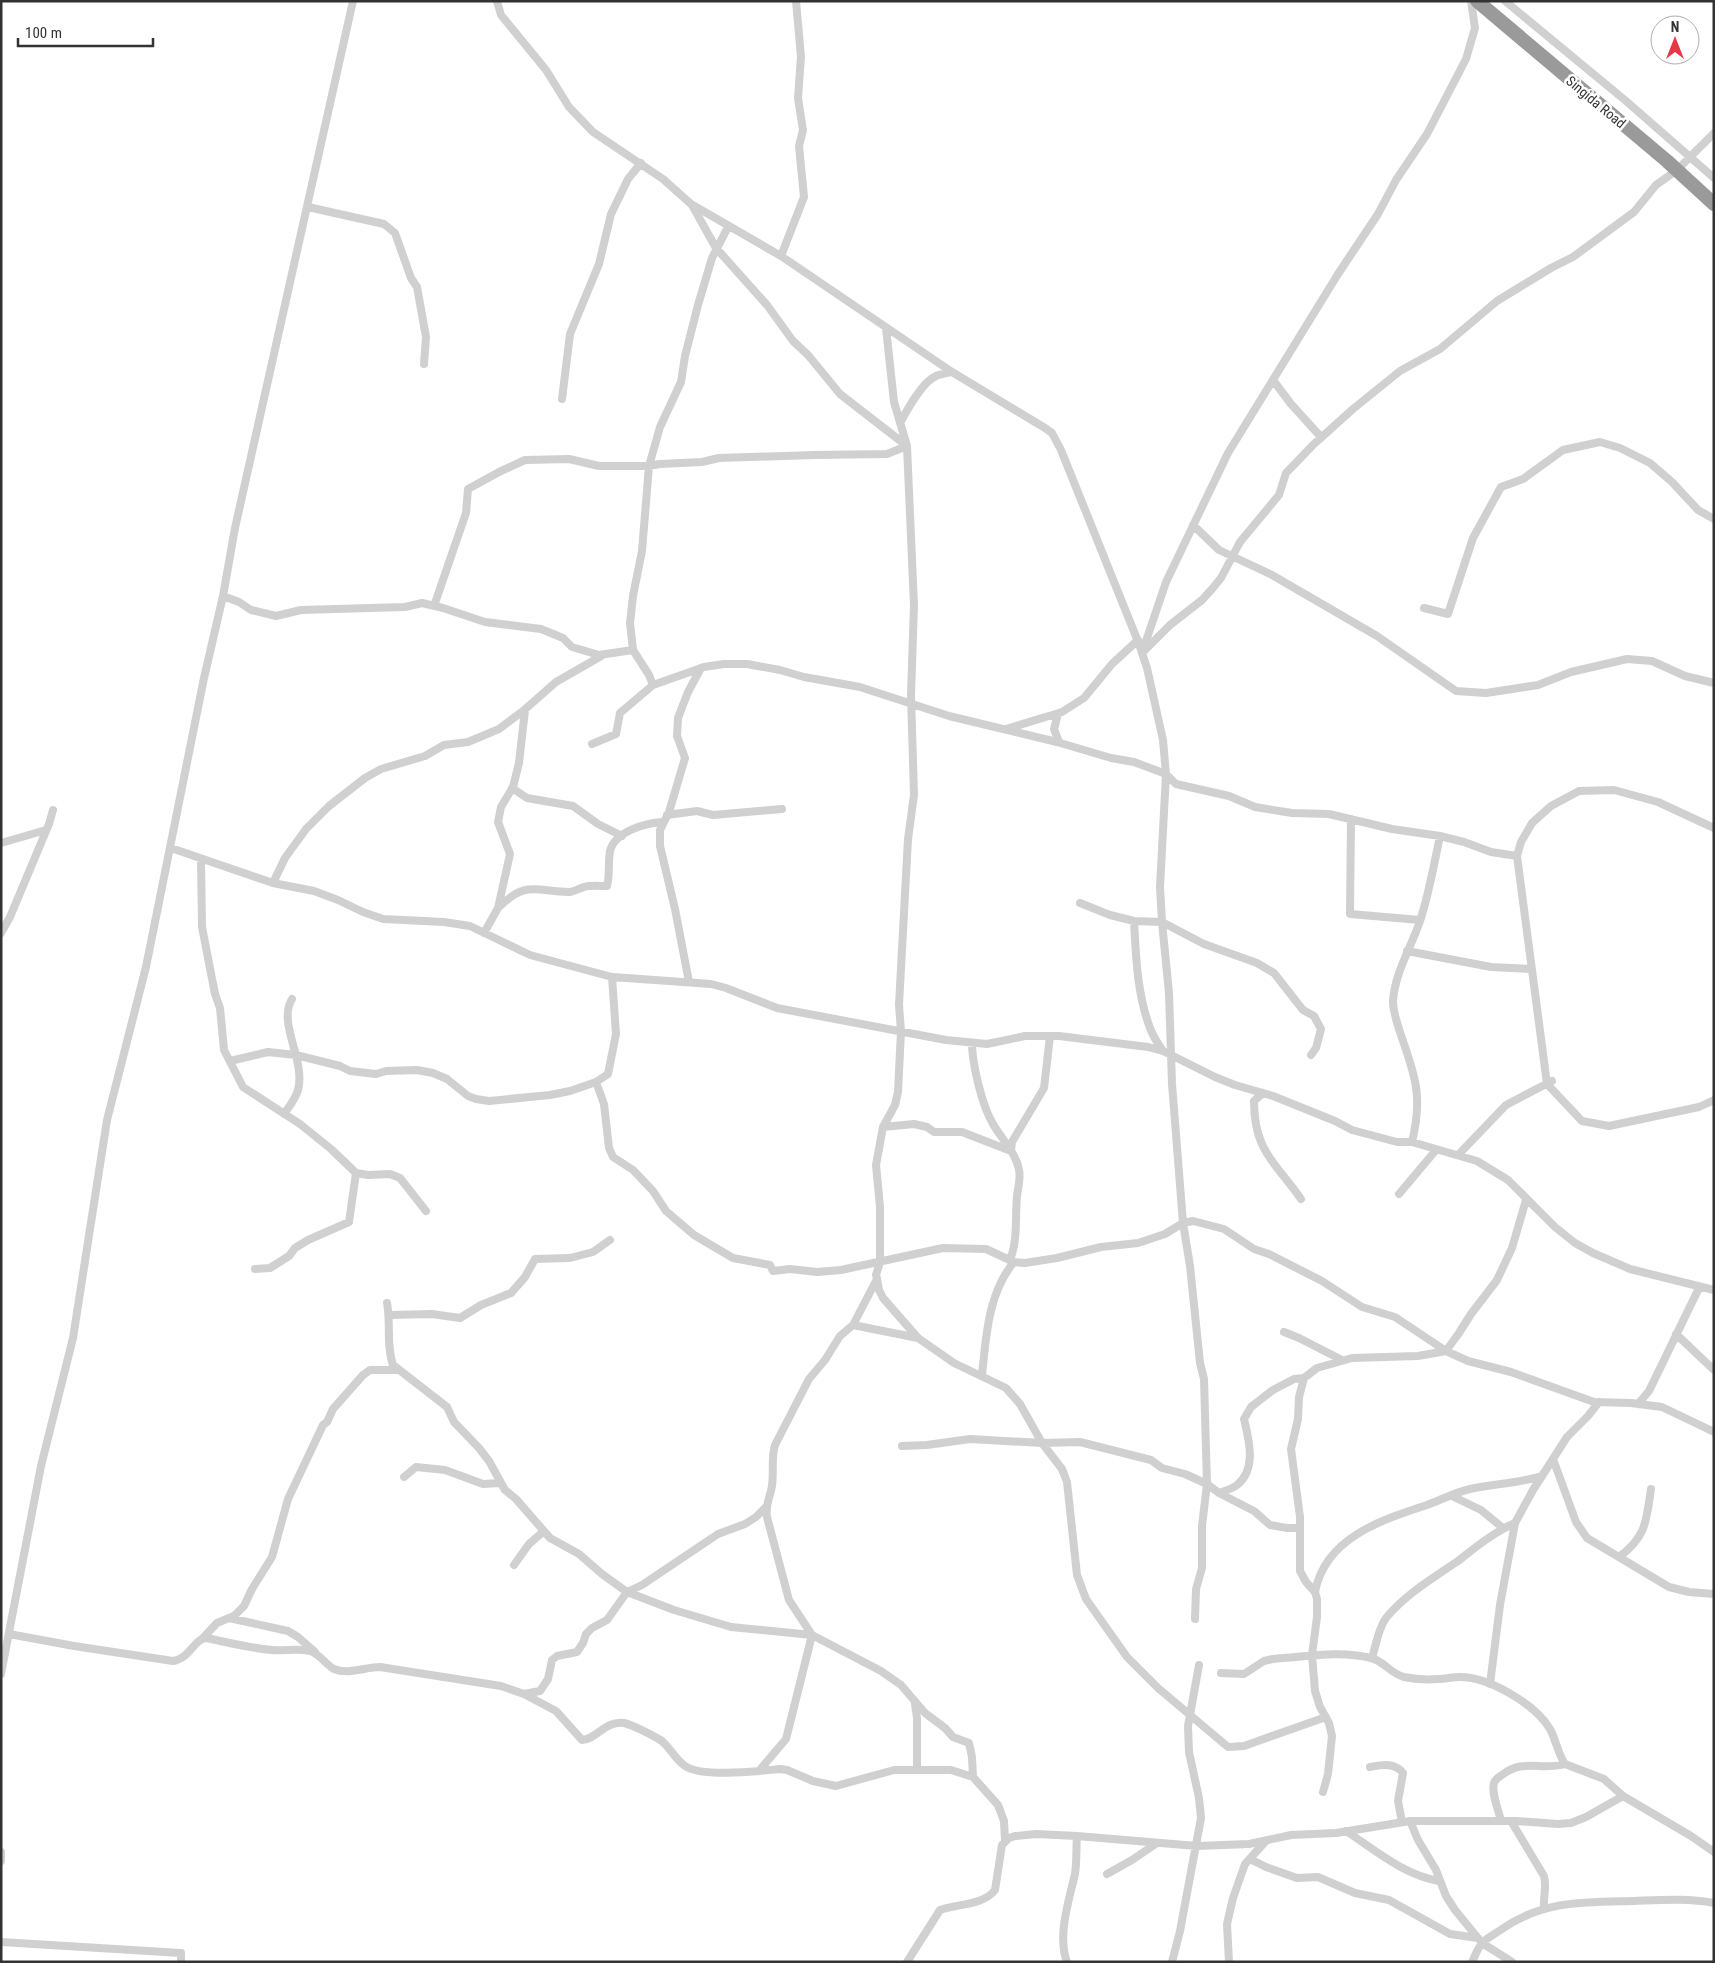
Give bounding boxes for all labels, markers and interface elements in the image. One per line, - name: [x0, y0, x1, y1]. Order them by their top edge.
- scale bar: [18, 15, 152, 47]
- north arrow: [1650, 15, 1700, 65]
- text: N: [1671, 19, 1679, 35]
- text: 100 m: [25, 24, 62, 42]
- street label: Singida Road: [1563, 73, 1629, 131]

